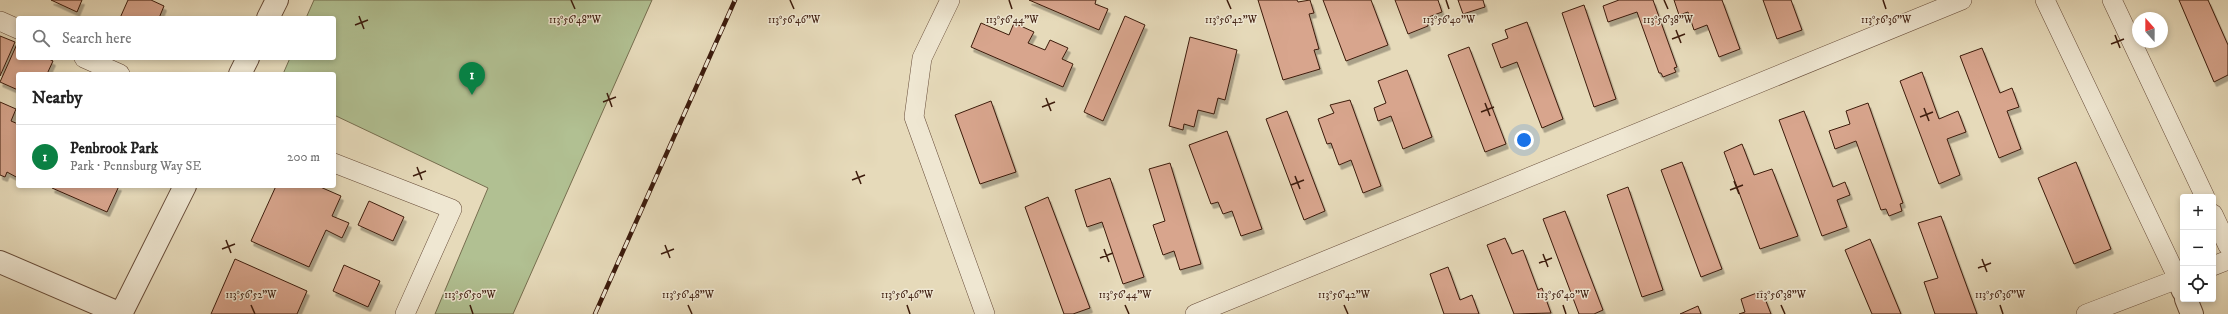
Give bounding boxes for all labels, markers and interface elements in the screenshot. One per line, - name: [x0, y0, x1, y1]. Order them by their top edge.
- north arrow: [2132, 12, 2168, 48]
- text: 113°56'48"W: [549, 14, 602, 26]
- text: 113°56'46"W: [768, 14, 821, 26]
- text: 113°56'44"W: [986, 14, 1039, 26]
- text: 113°56'42"W: [1205, 14, 1258, 26]
- text: 113°56'40"W: [1423, 14, 1476, 26]
- text: 113°56'38"W: [1643, 14, 1694, 26]
- text: 113°56'36"W: [1861, 14, 1912, 26]
- search box: [16, 16, 336, 60]
- icon: search: [30, 27, 52, 49]
- text: Search here: [62, 29, 131, 48]
- pin: 1: [459, 62, 485, 95]
- text: Nearby: [32, 87, 82, 109]
- your location: [1514, 130, 1534, 150]
- text: Penbrook Park: [70, 139, 158, 158]
- text: 1: [43, 149, 47, 165]
- text: 200 m: [287, 149, 320, 165]
- text: Park · Pennsburg Way SE: [70, 158, 202, 174]
- map controls: [2180, 194, 2216, 302]
- button: +: [2180, 194, 2216, 230]
- button: −: [2180, 230, 2216, 266]
- button: locate: [2180, 266, 2216, 302]
- text: 113°56'52"W: [225, 289, 277, 301]
- text: 113°56'50"W: [444, 289, 497, 301]
- text: 113°56'48"W: [662, 289, 715, 301]
- text: 113°56'46"W: [881, 289, 934, 301]
- text: 113°56'44"W: [1099, 289, 1152, 301]
- text: 113°56'42"W: [1318, 289, 1371, 301]
- text: 113°56'40"W: [1537, 289, 1590, 301]
- text: 113°56'38"W: [1756, 289, 1807, 301]
- text: 113°56'36"W: [1975, 289, 2026, 301]

